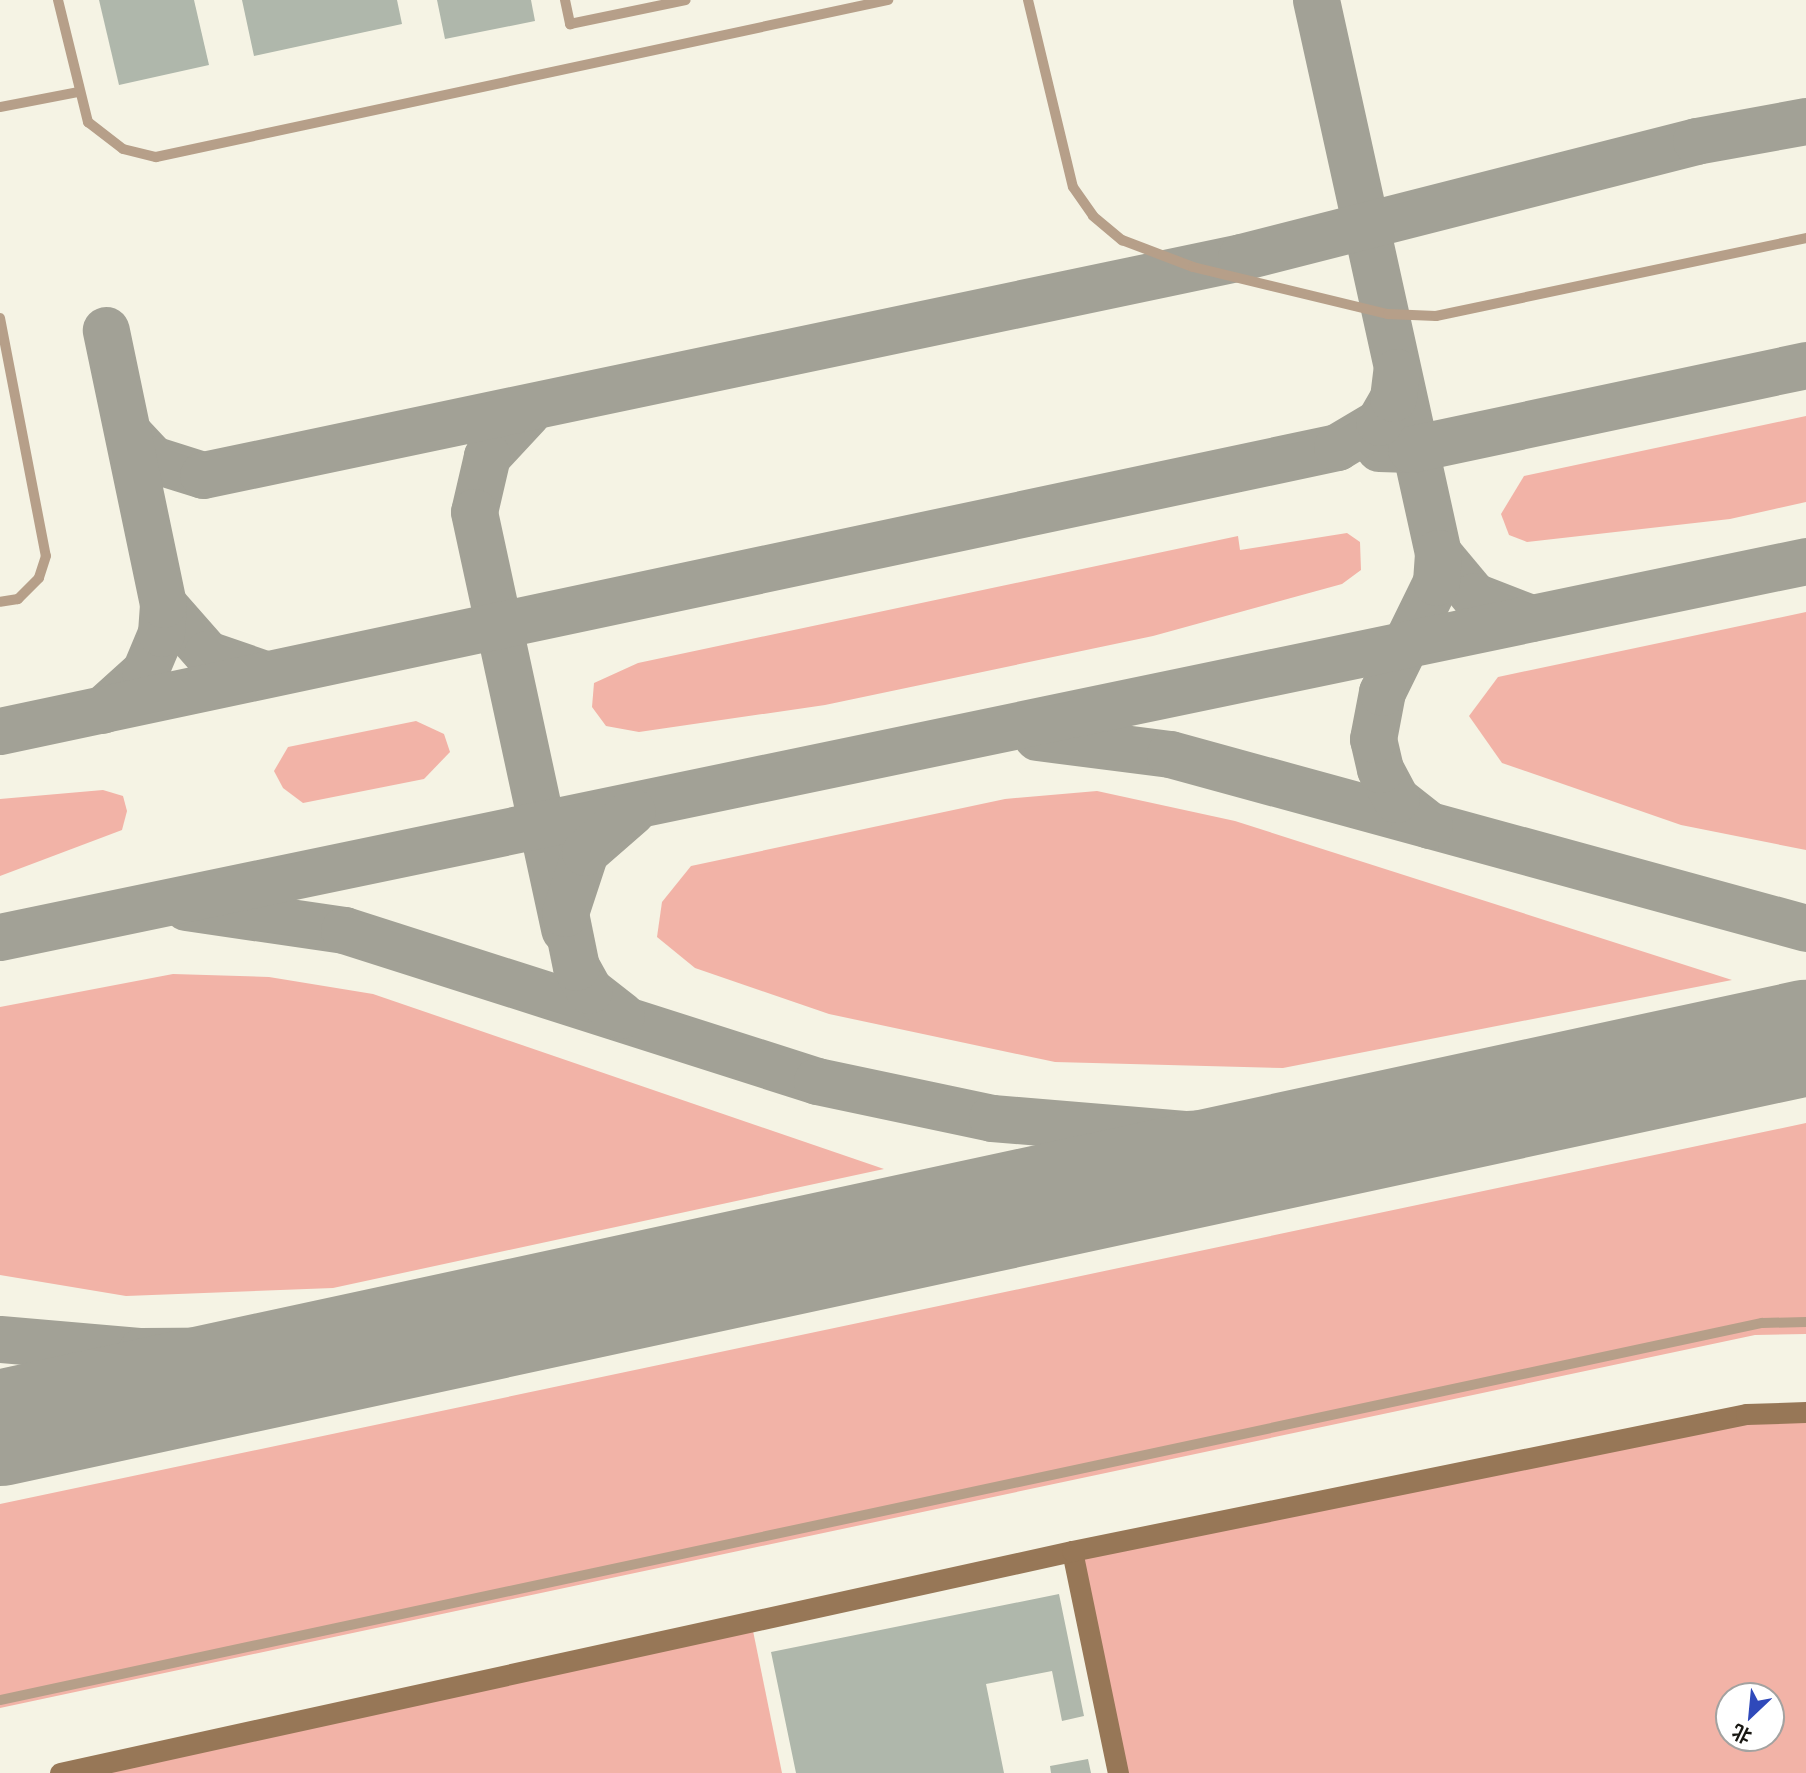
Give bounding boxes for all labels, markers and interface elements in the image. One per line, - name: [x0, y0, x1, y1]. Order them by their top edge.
- north arrow: [1715, 1682, 1785, 1752]
- text: 北: [1727, 1719, 1755, 1750]

